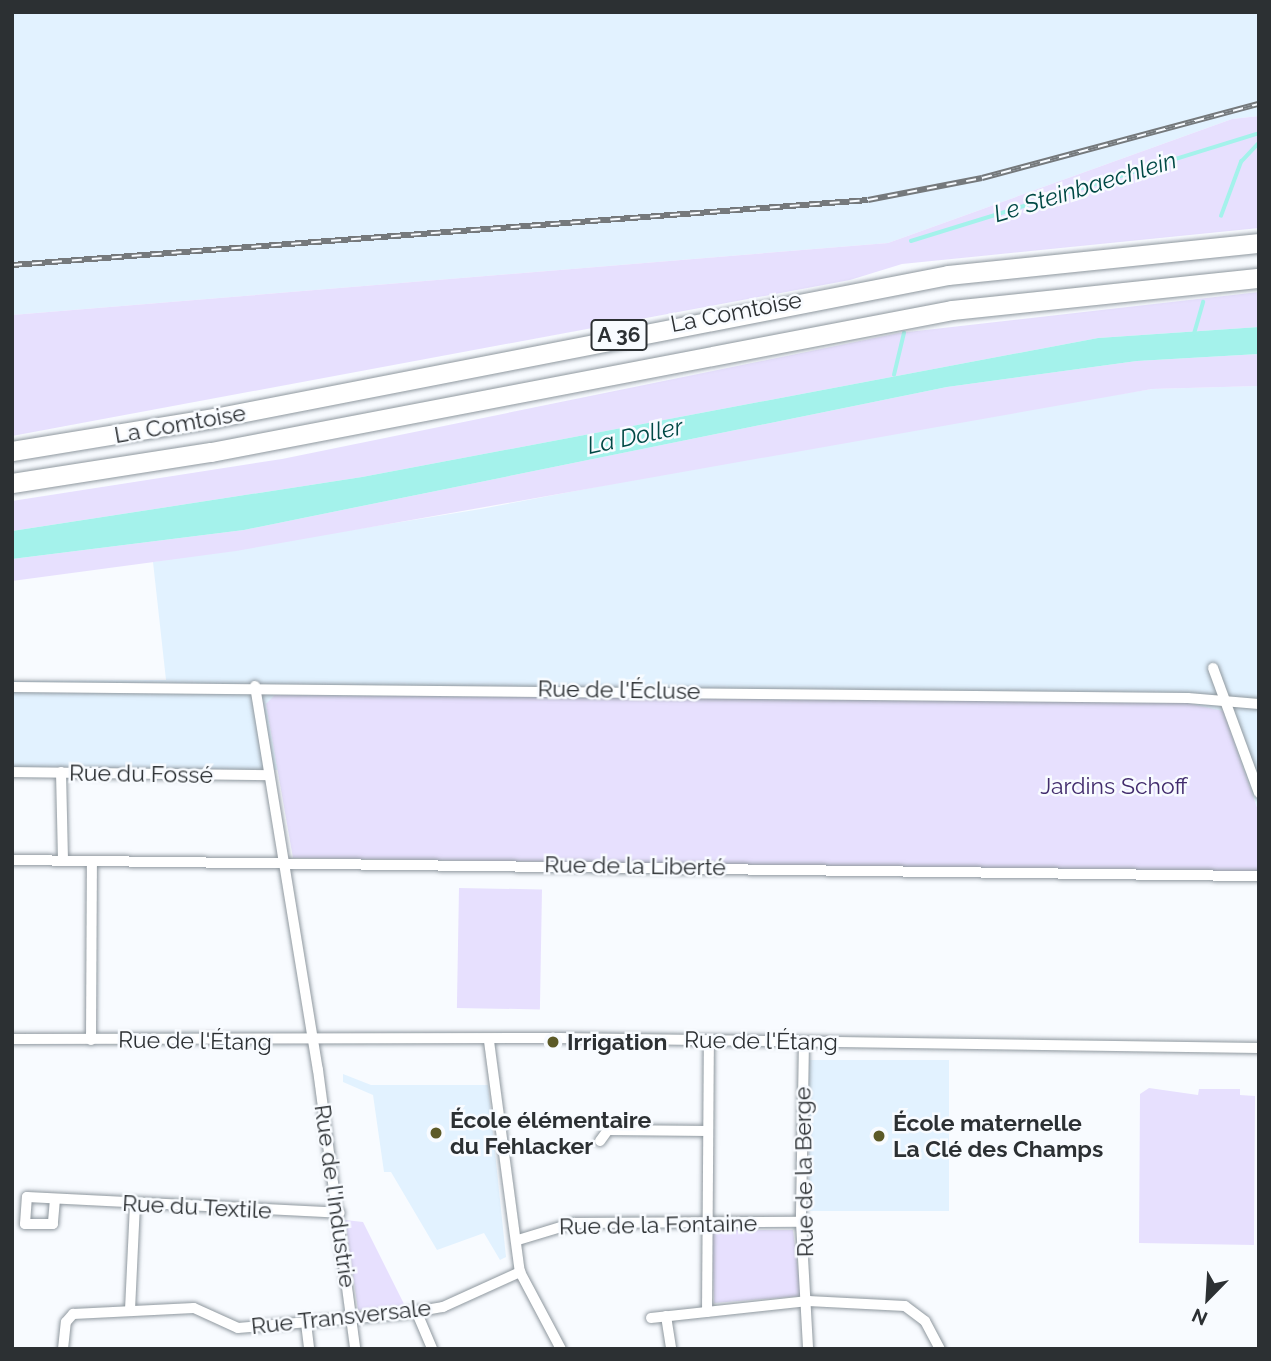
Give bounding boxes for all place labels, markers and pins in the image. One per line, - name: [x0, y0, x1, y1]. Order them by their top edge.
- place label: Irrigation: [567, 1028, 667, 1056]
- marker: Irrigation: [545, 1034, 561, 1050]
- place label: École élémentaire du Fehlacker: [450, 1106, 651, 1160]
- place label: École maternelle La Clé des Champs: [893, 1109, 1103, 1163]
- marker: École élémentaire du Fehlacker: [428, 1125, 444, 1141]
- marker: École maternelle La Clé des Champs: [871, 1128, 887, 1144]

